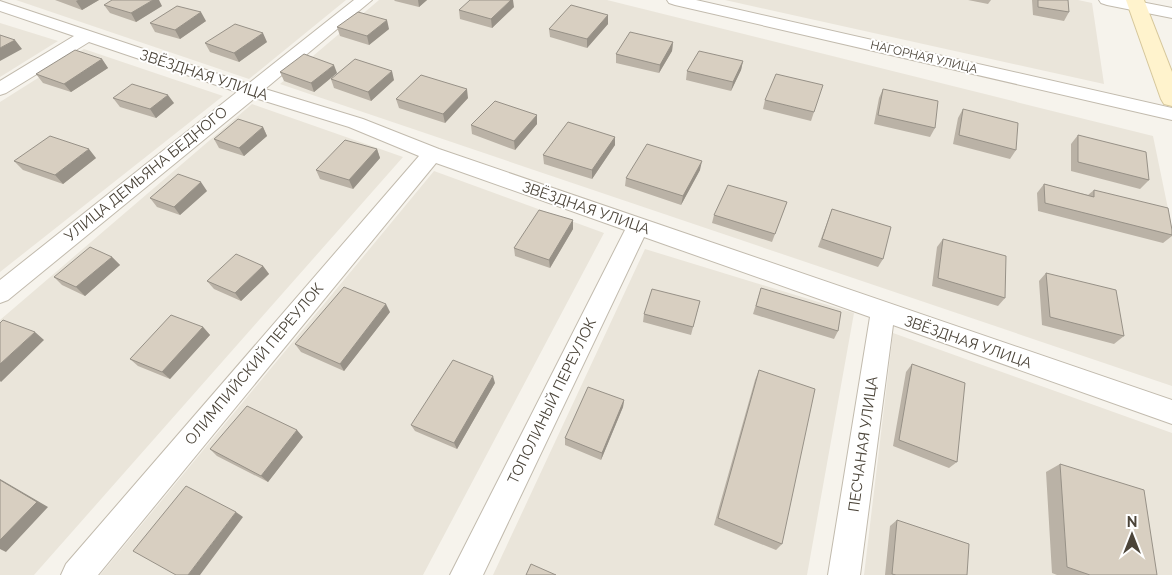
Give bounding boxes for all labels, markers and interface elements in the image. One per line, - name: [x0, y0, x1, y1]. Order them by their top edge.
- street label: НАГОРНАЯ УЛИЦА: [869, 38, 979, 76]
- street label: ЗВЁЗДНАЯ УЛИЦА: [138, 45, 271, 104]
- street label: УЛИЦА ДЕМЬЯНА БЕДНОГО: [61, 103, 231, 245]
- street label: ЗВЁЗДНАЯ УЛИЦА: [520, 177, 652, 238]
- street label: ОЛИМПИЙСКИЙ ПЕРЕУЛОК: [181, 279, 327, 449]
- street label: ЗВЁЗДНАЯ УЛИЦА: [902, 311, 1034, 372]
- street label: ТОПОЛИНЫЙ ПЕРЕУЛОК: [504, 315, 600, 487]
- street label: ПЕСЧАНАЯ УЛИЦА: [845, 375, 881, 513]
- north arrow: [1107, 510, 1157, 560]
- text: N: [1127, 514, 1137, 530]

